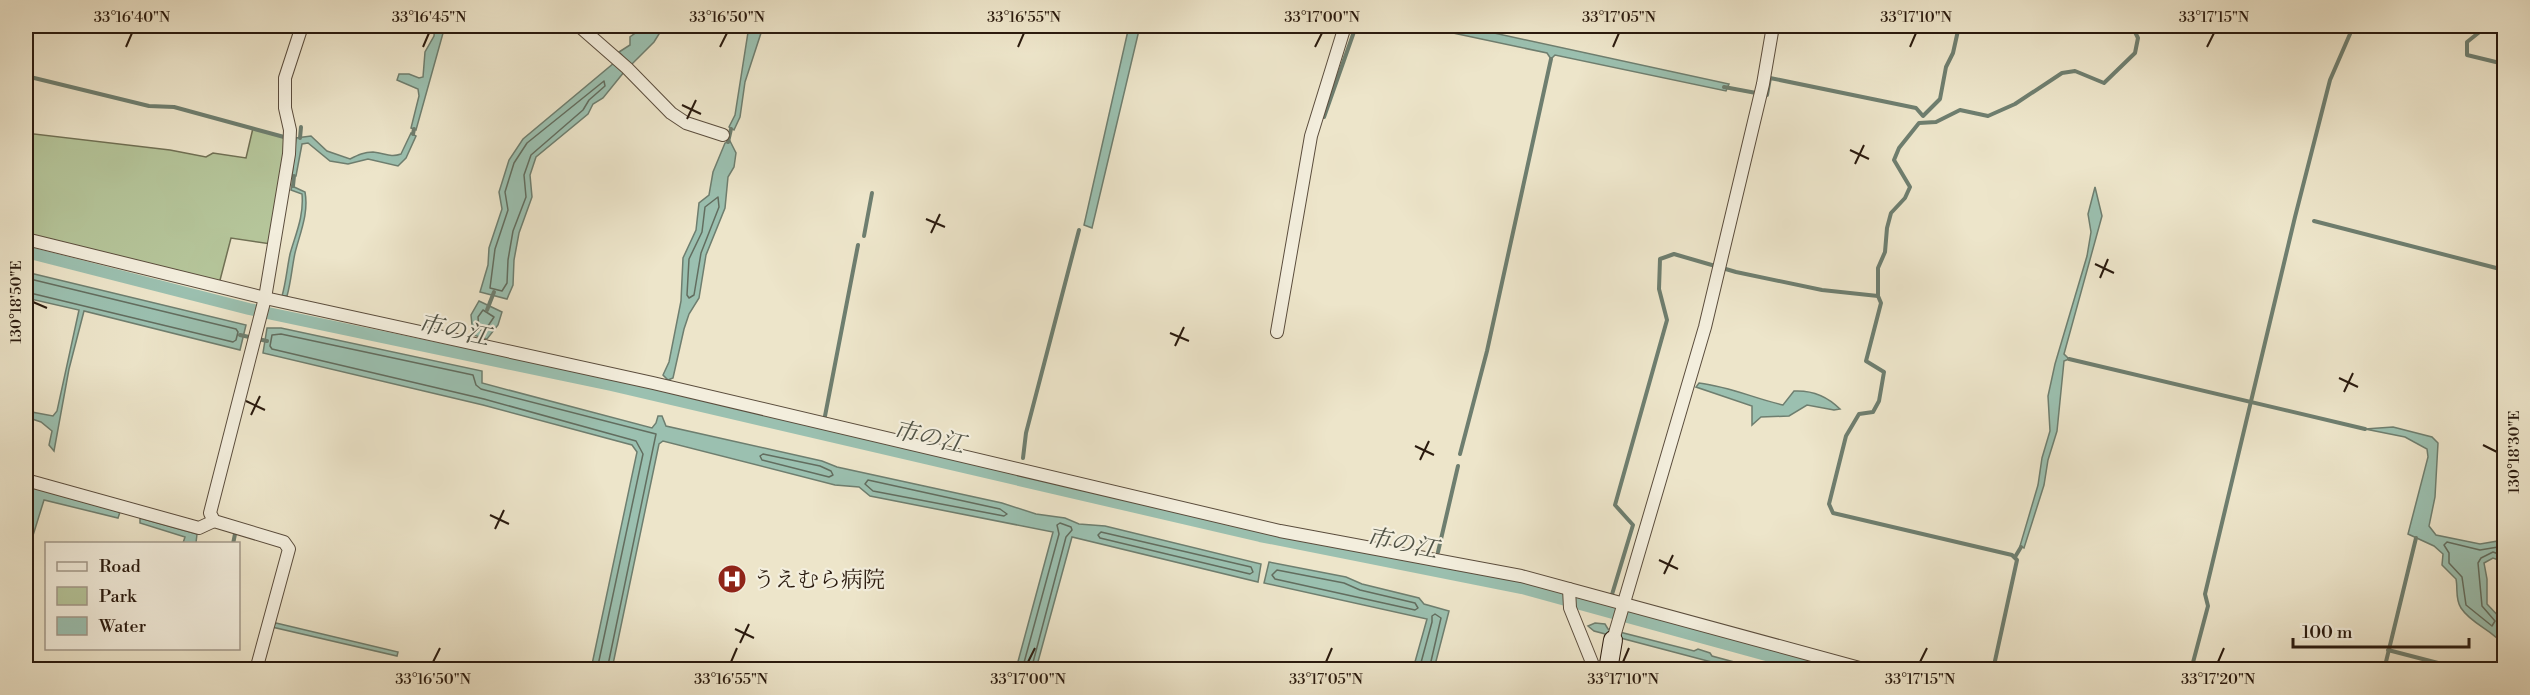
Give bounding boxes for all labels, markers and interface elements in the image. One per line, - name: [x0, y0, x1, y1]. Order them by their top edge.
- text: 33°16'40"N: [94, 8, 170, 27]
- text: 33°16'45"N: [392, 8, 466, 27]
- text: 33°16'50"N: [689, 8, 765, 27]
- text: 33°16'55"N: [987, 8, 1061, 27]
- text: 33°17'00"N: [1284, 8, 1360, 27]
- text: 33°17'05"N: [1582, 8, 1656, 27]
- text: 33°17'10"N: [1880, 8, 1952, 27]
- text: 33°17'15"N: [2179, 8, 2249, 27]
- text: 130°18'50"E: [7, 260, 26, 344]
- water label: 市の江: [415, 309, 495, 354]
- text: 130°18'30"E: [2505, 410, 2524, 494]
- water label: 市の江: [890, 415, 970, 461]
- water label: 市の江: [1364, 522, 1443, 566]
- legend: [45, 542, 240, 650]
- text: Road: [99, 555, 142, 578]
- hospital icon: うえむら病院: [716, 563, 748, 595]
- place label: うえむら病院: [753, 567, 885, 594]
- text: Park: [99, 585, 138, 608]
- scale bar: [2293, 611, 2468, 649]
- text: Water: [98, 615, 147, 638]
- text: 100 m: [2302, 621, 2353, 644]
- text: 33°16'50"N: [395, 670, 471, 689]
- text: 33°16'55"N: [694, 670, 768, 689]
- text: 33°17'00"N: [990, 670, 1066, 689]
- text: 33°17'05"N: [1289, 670, 1363, 689]
- text: 33°17'10"N: [1587, 670, 1659, 689]
- text: 33°17'15"N: [1885, 670, 1955, 689]
- text: 33°17'20"N: [2181, 670, 2255, 689]

